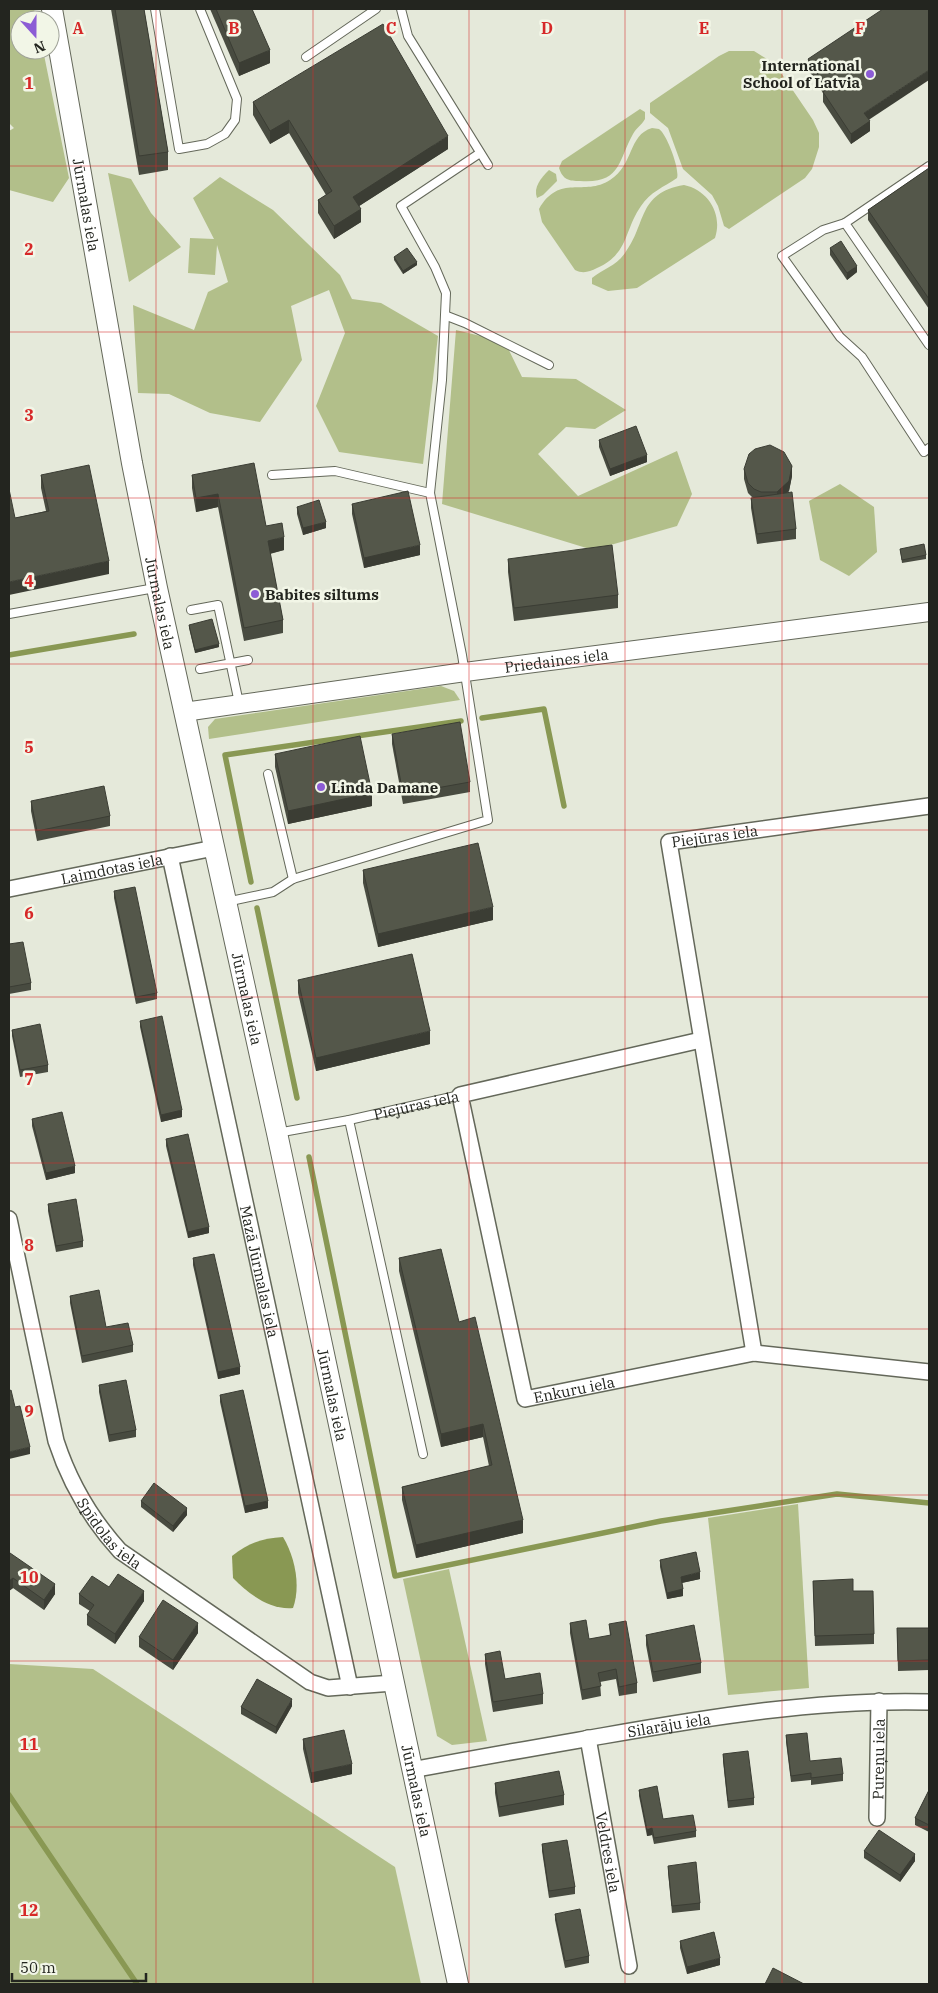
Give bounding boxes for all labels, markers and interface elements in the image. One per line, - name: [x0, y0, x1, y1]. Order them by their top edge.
- north arrow: [10, 10, 60, 60]
- text: A: [72, 18, 84, 38]
- text: B: [228, 18, 240, 38]
- text: C: [386, 18, 396, 38]
- text: D: [541, 18, 553, 38]
- text: E: [699, 18, 709, 38]
- text: F: [855, 18, 865, 38]
- text: N: [31, 37, 48, 58]
- place label: International School of Latvia: [743, 56, 860, 92]
- marker: International School of Latvia: [864, 68, 876, 80]
- text: 1: [24, 73, 34, 93]
- street label: Jūrmalas iela: [69, 157, 104, 253]
- text: 2: [24, 239, 34, 259]
- text: 3: [24, 405, 34, 425]
- street label: Jūrmalas iela: [141, 555, 180, 651]
- text: 4: [24, 571, 34, 591]
- place label: Babites siltums: [265, 585, 379, 604]
- marker: Babites siltums: [249, 588, 261, 600]
- street label: Priedaines iela: [503, 644, 610, 676]
- text: 5: [24, 737, 34, 757]
- place label: Linda Damane: [331, 778, 438, 797]
- marker: Linda Damane: [315, 781, 327, 793]
- street label: Piejūras iela: [670, 820, 759, 851]
- street label: Laimdotas iela: [59, 849, 165, 888]
- text: 6: [24, 903, 34, 923]
- street label: Jūrmalas iela: [228, 951, 267, 1047]
- text: 7: [24, 1069, 34, 1089]
- street label: Piejūras iela: [372, 1086, 461, 1124]
- street label: Mazā Jūrmalas iela: [236, 1203, 284, 1339]
- text: 8: [24, 1235, 34, 1255]
- street label: Jūrmalas iela: [314, 1347, 352, 1443]
- street label: Enkuru iela: [532, 1372, 616, 1407]
- text: 9: [24, 1401, 34, 1421]
- street label: Spīdolas iela: [73, 1494, 146, 1573]
- text: 10: [19, 1567, 39, 1587]
- street label: Silarāju iela: [626, 1709, 712, 1741]
- street label: Pureņu iela: [868, 1718, 888, 1800]
- text: 11: [19, 1734, 39, 1754]
- street label: Jūrmalas iela: [398, 1743, 436, 1839]
- street label: Veldres iela: [592, 1810, 625, 1894]
- text: 12: [19, 1900, 39, 1920]
- scale bar: [12, 1950, 146, 1982]
- text: 50 m: [20, 1958, 56, 1977]

